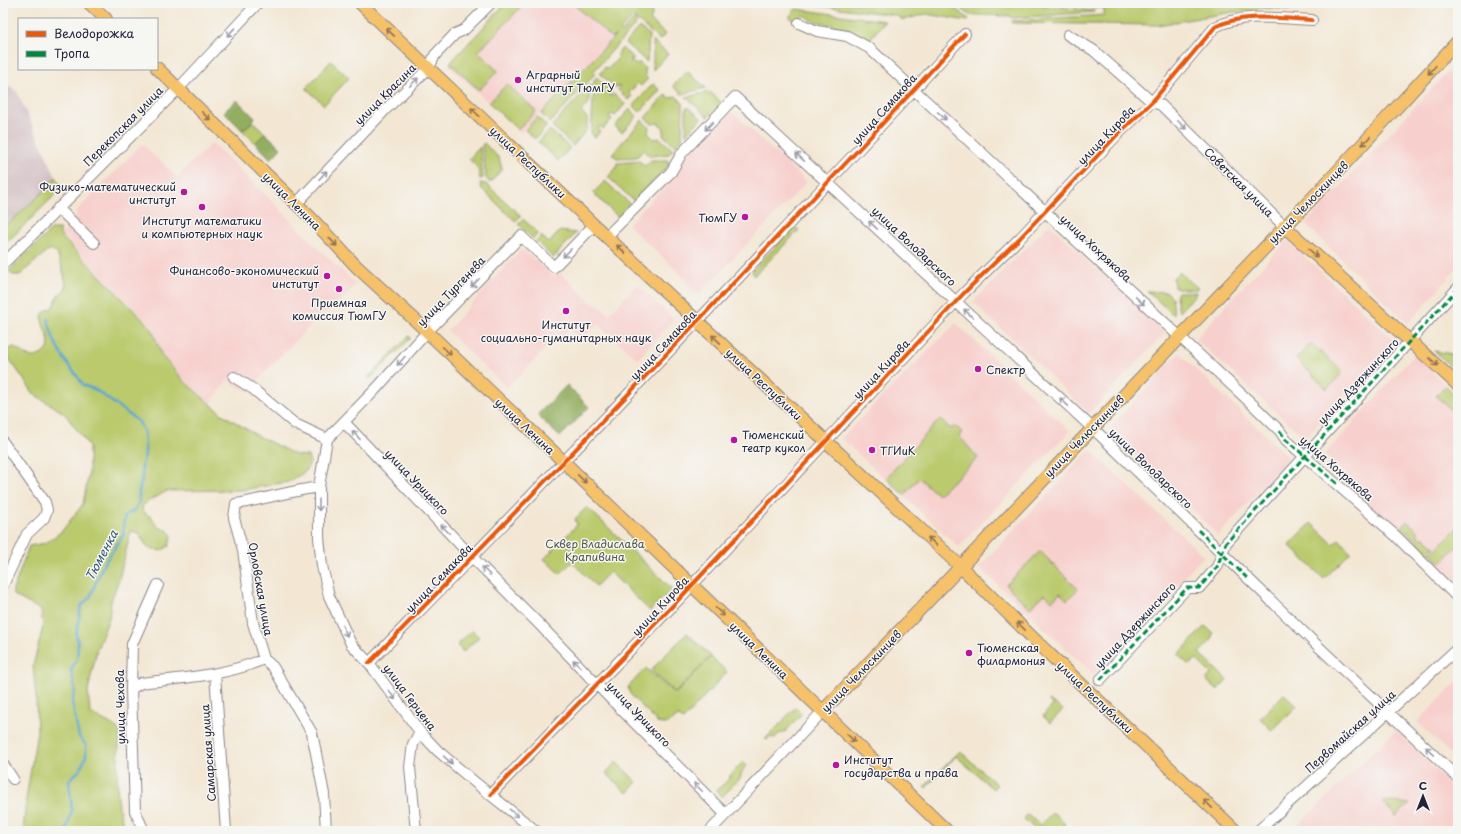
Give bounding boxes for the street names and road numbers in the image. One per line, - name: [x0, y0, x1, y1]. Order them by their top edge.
- street label: улица Красина: [350, 59, 420, 129]
- street label: улица Семакова: [847, 70, 921, 148]
- street label: Перекопская улица: [79, 82, 167, 170]
- street label: улица Кирова: [1073, 101, 1139, 168]
- street label: улица Республики: [486, 122, 570, 202]
- street label: Советская улица: [1200, 143, 1278, 221]
- street label: улица Челюскинцев: [1264, 157, 1352, 247]
- street label: улица Ленина: [259, 168, 325, 234]
- street label: улица Володарского: [868, 202, 960, 290]
- street label: улица Хохрякова: [1056, 210, 1136, 286]
- street label: улица Тургенева: [413, 252, 489, 330]
- street label: улица Семакова: [626, 306, 700, 384]
- street label: улица Дзержинского: [1313, 334, 1403, 428]
- street label: улица Кирова: [849, 335, 913, 403]
- street label: улица Республики: [722, 344, 806, 424]
- street label: улица Челюскинцев: [1040, 391, 1128, 481]
- street label: улица Ленина: [491, 394, 559, 458]
- street label: улица Володарского: [1105, 424, 1197, 512]
- street label: улица Хохрякова: [1296, 431, 1378, 505]
- street label: улица Урицкого: [381, 445, 453, 519]
- street label: улица Семакова: [402, 540, 477, 616]
- street label: Орловская улица: [244, 541, 278, 637]
- street label: улица Кирова: [628, 572, 692, 640]
- street label: улица Дзержинского: [1090, 578, 1180, 672]
- street label: улица Ленина: [726, 617, 792, 683]
- street label: улица Челюскинцев: [817, 626, 905, 716]
- street label: улица Республики: [1053, 657, 1137, 737]
- street label: улица Герцена: [379, 660, 441, 734]
- street label: улица Чехова: [111, 669, 129, 745]
- street label: улица Урицкого: [603, 677, 675, 751]
- street label: Первомайская улица: [1301, 686, 1399, 776]
- street label: Самарская улица: [196, 704, 220, 802]

